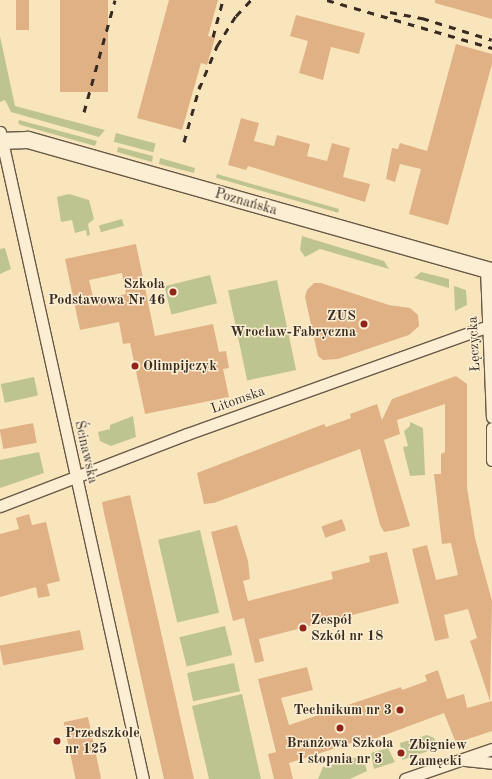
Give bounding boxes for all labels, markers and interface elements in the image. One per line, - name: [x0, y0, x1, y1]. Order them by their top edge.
- street label: Poznańska: [213, 185, 279, 219]
- place label: Szkoła Podstawowa Nr 46: [48, 276, 165, 308]
- marker: Szkoła Podstawowa Nr 46: [168, 287, 178, 297]
- place label: ZUS Wrocław-Fabryczna: [230, 308, 356, 340]
- street label: Łęczycka: [464, 316, 484, 372]
- marker: ZUS Wrocław-Fabryczna: [359, 319, 369, 329]
- place label: Olimpijczyk: [143, 358, 217, 374]
- marker: Olimpijczyk: [130, 361, 140, 371]
- street label: Litomska: [209, 382, 267, 418]
- street label: Ścinawska: [71, 419, 101, 485]
- place label: Zespół Szkół nr 18: [311, 612, 383, 644]
- marker: Zespół Szkół nr 18: [298, 623, 308, 633]
- place label: Technikum nr 3: [293, 702, 392, 718]
- marker: Technikum nr 3: [395, 705, 405, 715]
- marker: Branżowa Szkoła I stopnia nr 3: [335, 723, 345, 733]
- place label: Przedszkole nr 125: [65, 725, 140, 758]
- place label: Branżowa Szkoła I stopnia nr 3: [287, 735, 393, 768]
- marker: Przedszkole nr 125: [52, 736, 62, 746]
- place label: Zbigniew Zamęcki: [409, 737, 467, 770]
- marker: Zbigniew Zamęcki: [396, 748, 406, 758]

